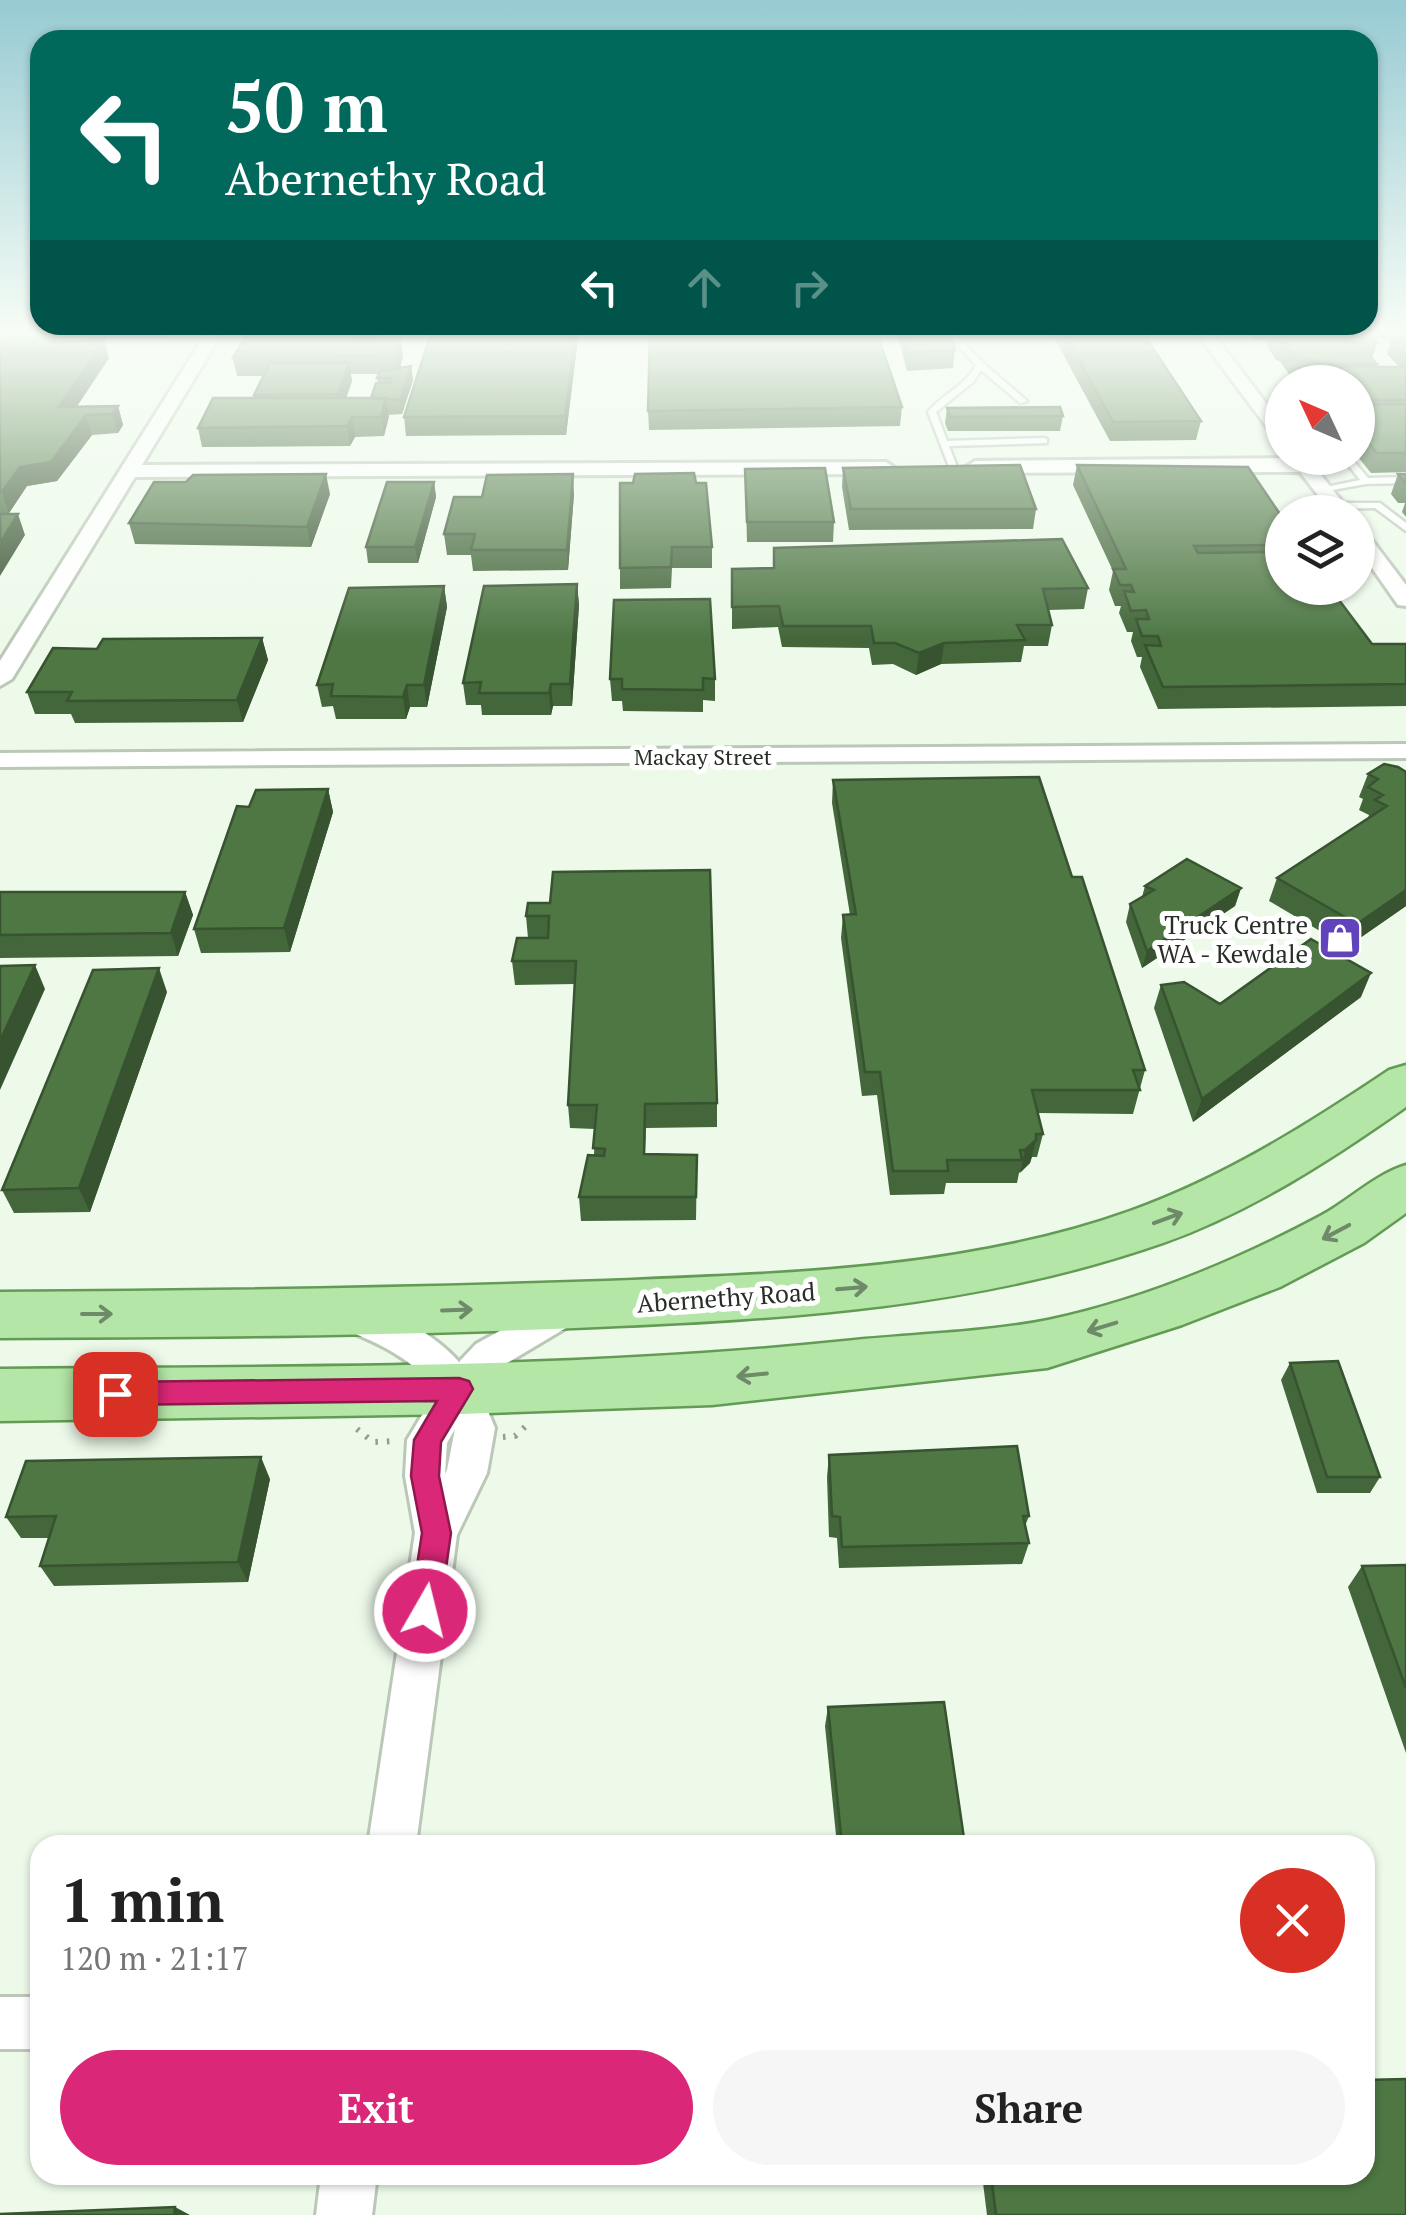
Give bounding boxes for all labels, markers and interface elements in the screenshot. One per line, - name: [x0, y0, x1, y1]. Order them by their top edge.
- text: 50 m: [225, 59, 388, 152]
- icon: left: [60, 70, 190, 200]
- text: Abernethy Road: [225, 148, 547, 208]
- icon: left: [572, 260, 627, 315]
- icon: ahead: [677, 260, 732, 315]
- icon: right: [782, 260, 837, 315]
- north arrow: [1265, 365, 1375, 475]
- map controls: [1265, 365, 1375, 605]
- button: layers: [1265, 495, 1375, 605]
- street label: Mackay Street: [634, 742, 772, 771]
- place label: Truck Centre WA - Kewdale: [1157, 908, 1308, 970]
- shop icon: Truck Centre WA - Kewdale: [1317, 915, 1363, 961]
- one-way arrow: [1151, 1208, 1182, 1226]
- one-way arrow: [1321, 1223, 1351, 1242]
- street label: Abernethy Road: [636, 1274, 816, 1320]
- one-way arrow: [835, 1278, 867, 1297]
- one-way arrow: [441, 1300, 473, 1319]
- one-way arrow: [80, 1304, 113, 1324]
- one-way arrow: [1087, 1319, 1119, 1337]
- pin: [73, 1352, 158, 1437]
- one-way arrow: [737, 1366, 769, 1385]
- icon: arrive: [88, 1367, 143, 1422]
- position arrow: [373, 1559, 477, 1663]
- text: 1 min: [60, 1860, 224, 1939]
- button: close: [1240, 1868, 1345, 1973]
- text: 120 m · 21:17: [60, 1937, 248, 1979]
- button: Exit: [60, 2050, 693, 2165]
- button: Share: [713, 2050, 1345, 2165]

